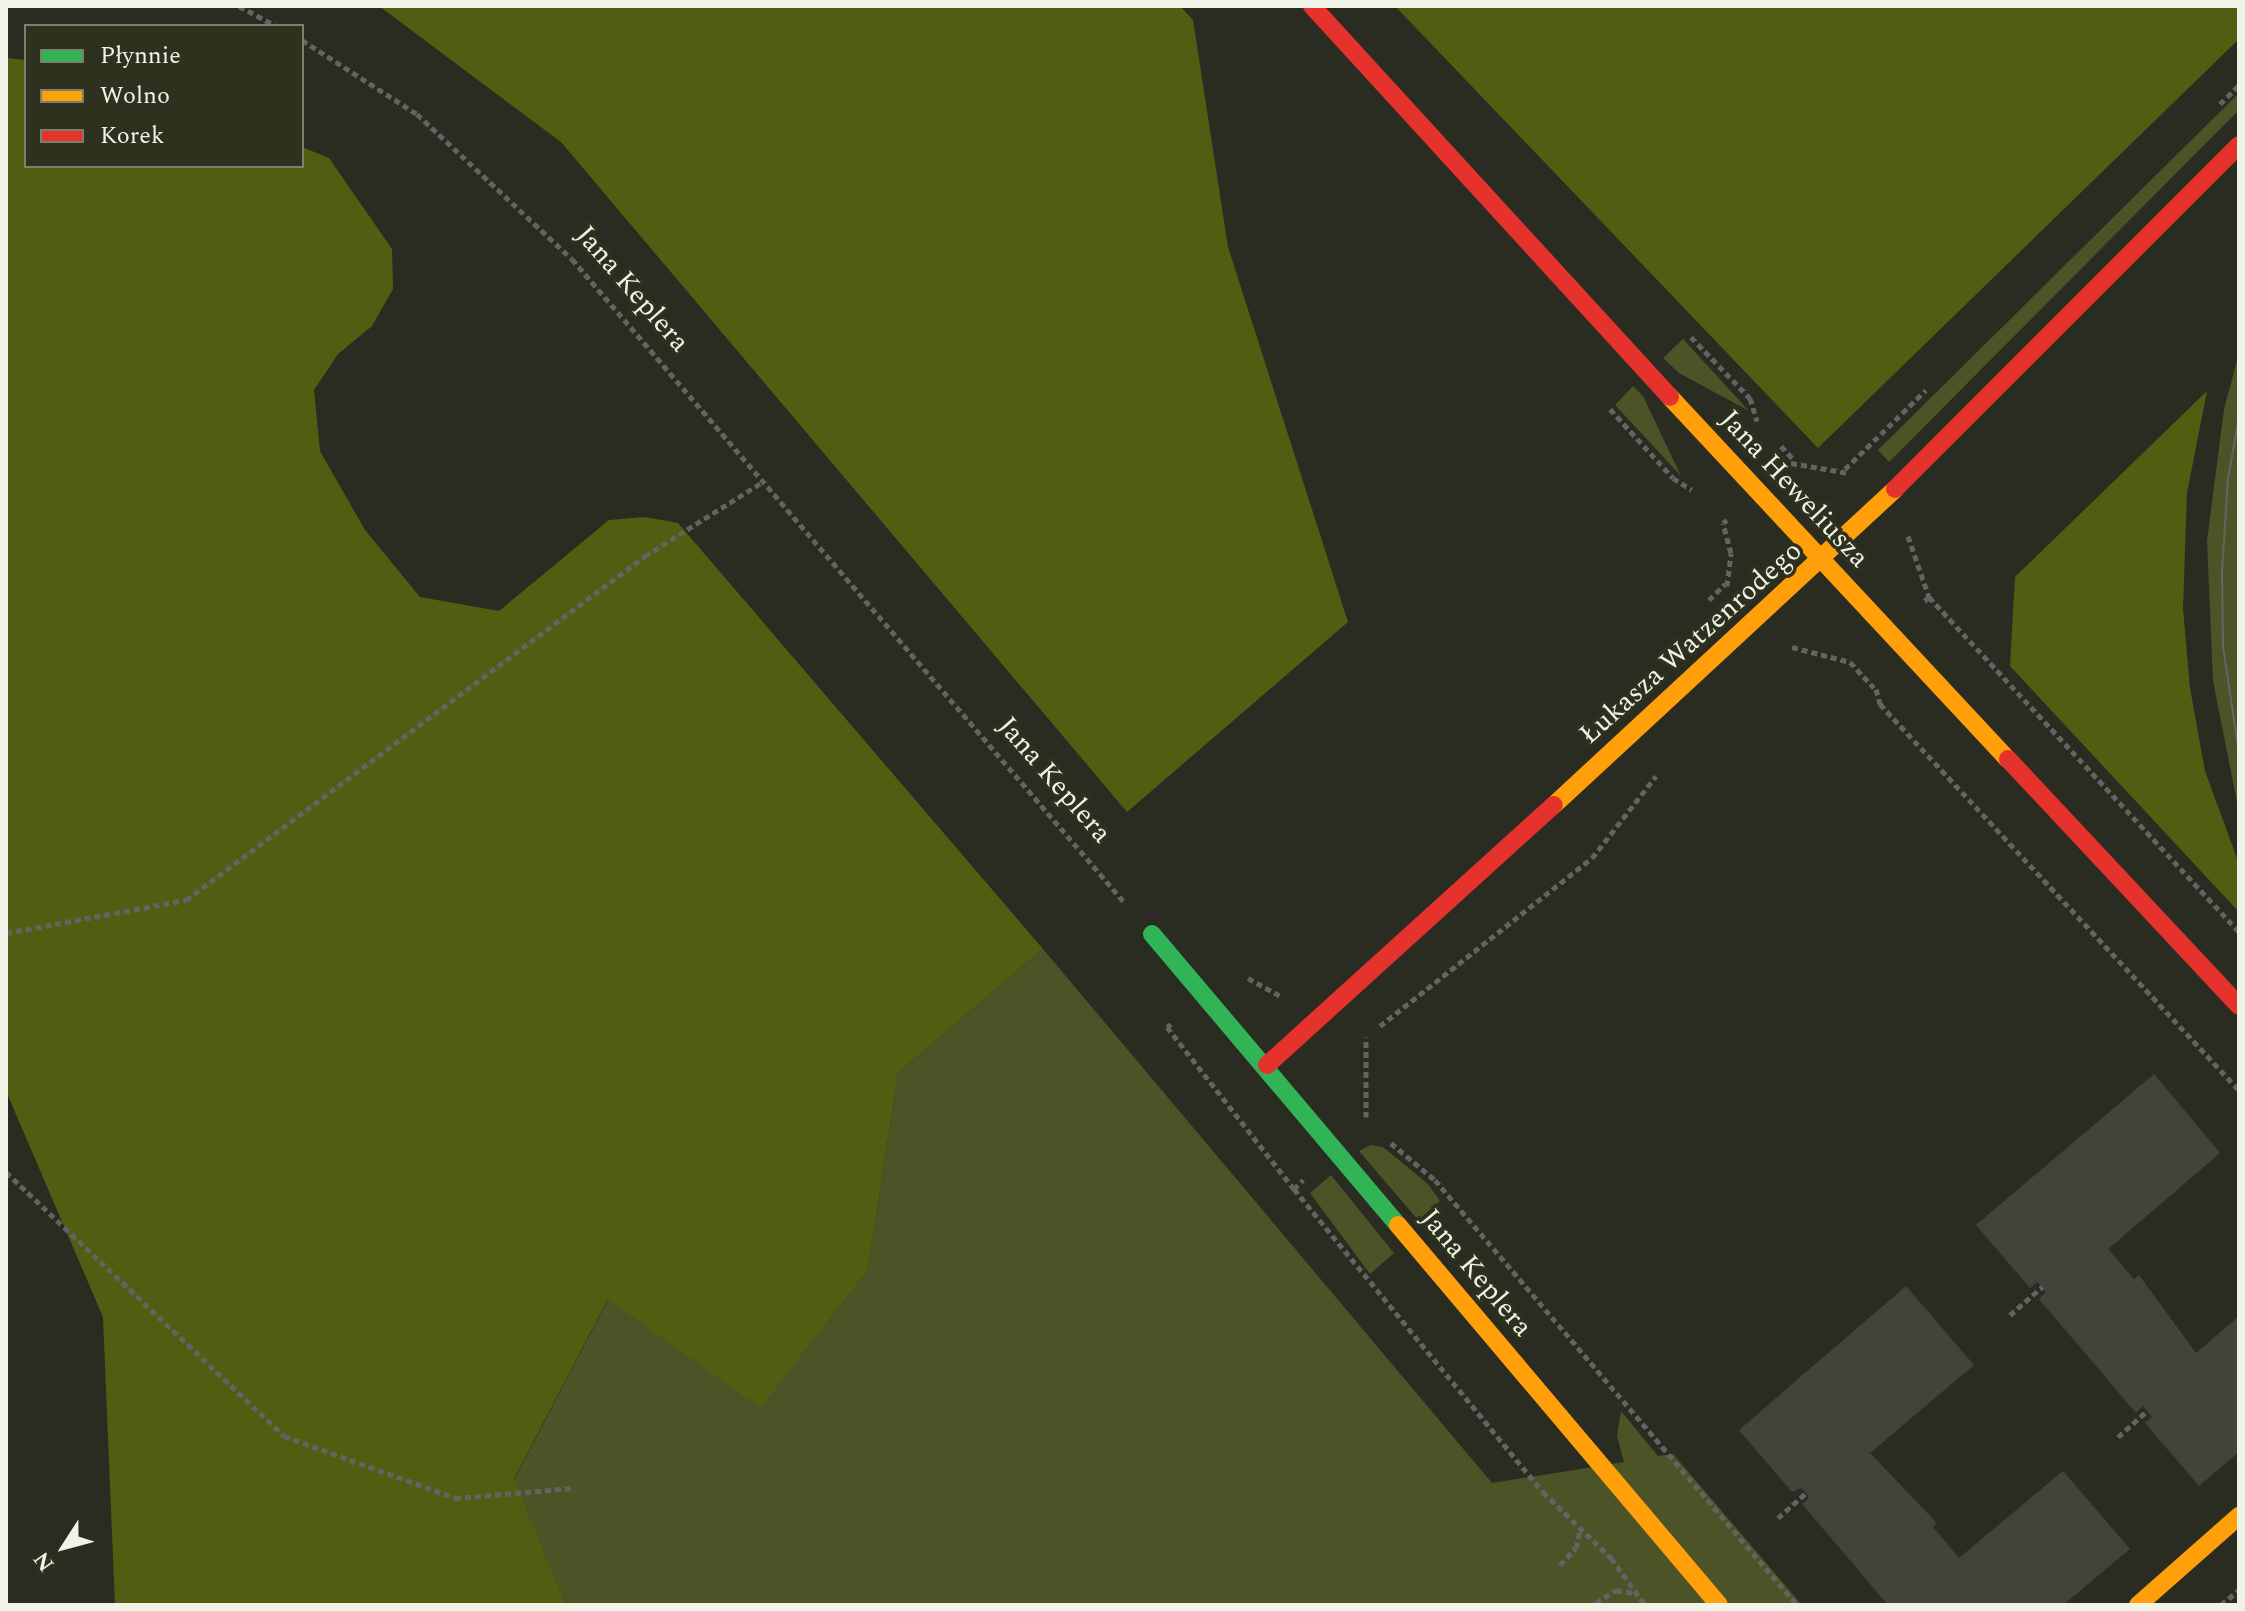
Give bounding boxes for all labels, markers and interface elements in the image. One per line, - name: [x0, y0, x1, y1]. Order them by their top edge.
- legend: [24, 24, 304, 168]
- text: Płynnie: [100, 38, 181, 74]
- text: Wolno: [100, 78, 170, 114]
- text: Korek: [100, 118, 164, 154]
- street label: Jana Keplera: [568, 219, 696, 359]
- street label: Jana Heweliusza: [1712, 403, 1876, 575]
- street label: Łukasza Watzenrodego: [1573, 534, 1809, 752]
- street label: Jana Keplera: [990, 710, 1118, 850]
- street label: Jana Keplera: [1413, 1202, 1539, 1344]
- north arrow: [24, 1507, 104, 1587]
- text: N: [26, 1544, 63, 1578]

